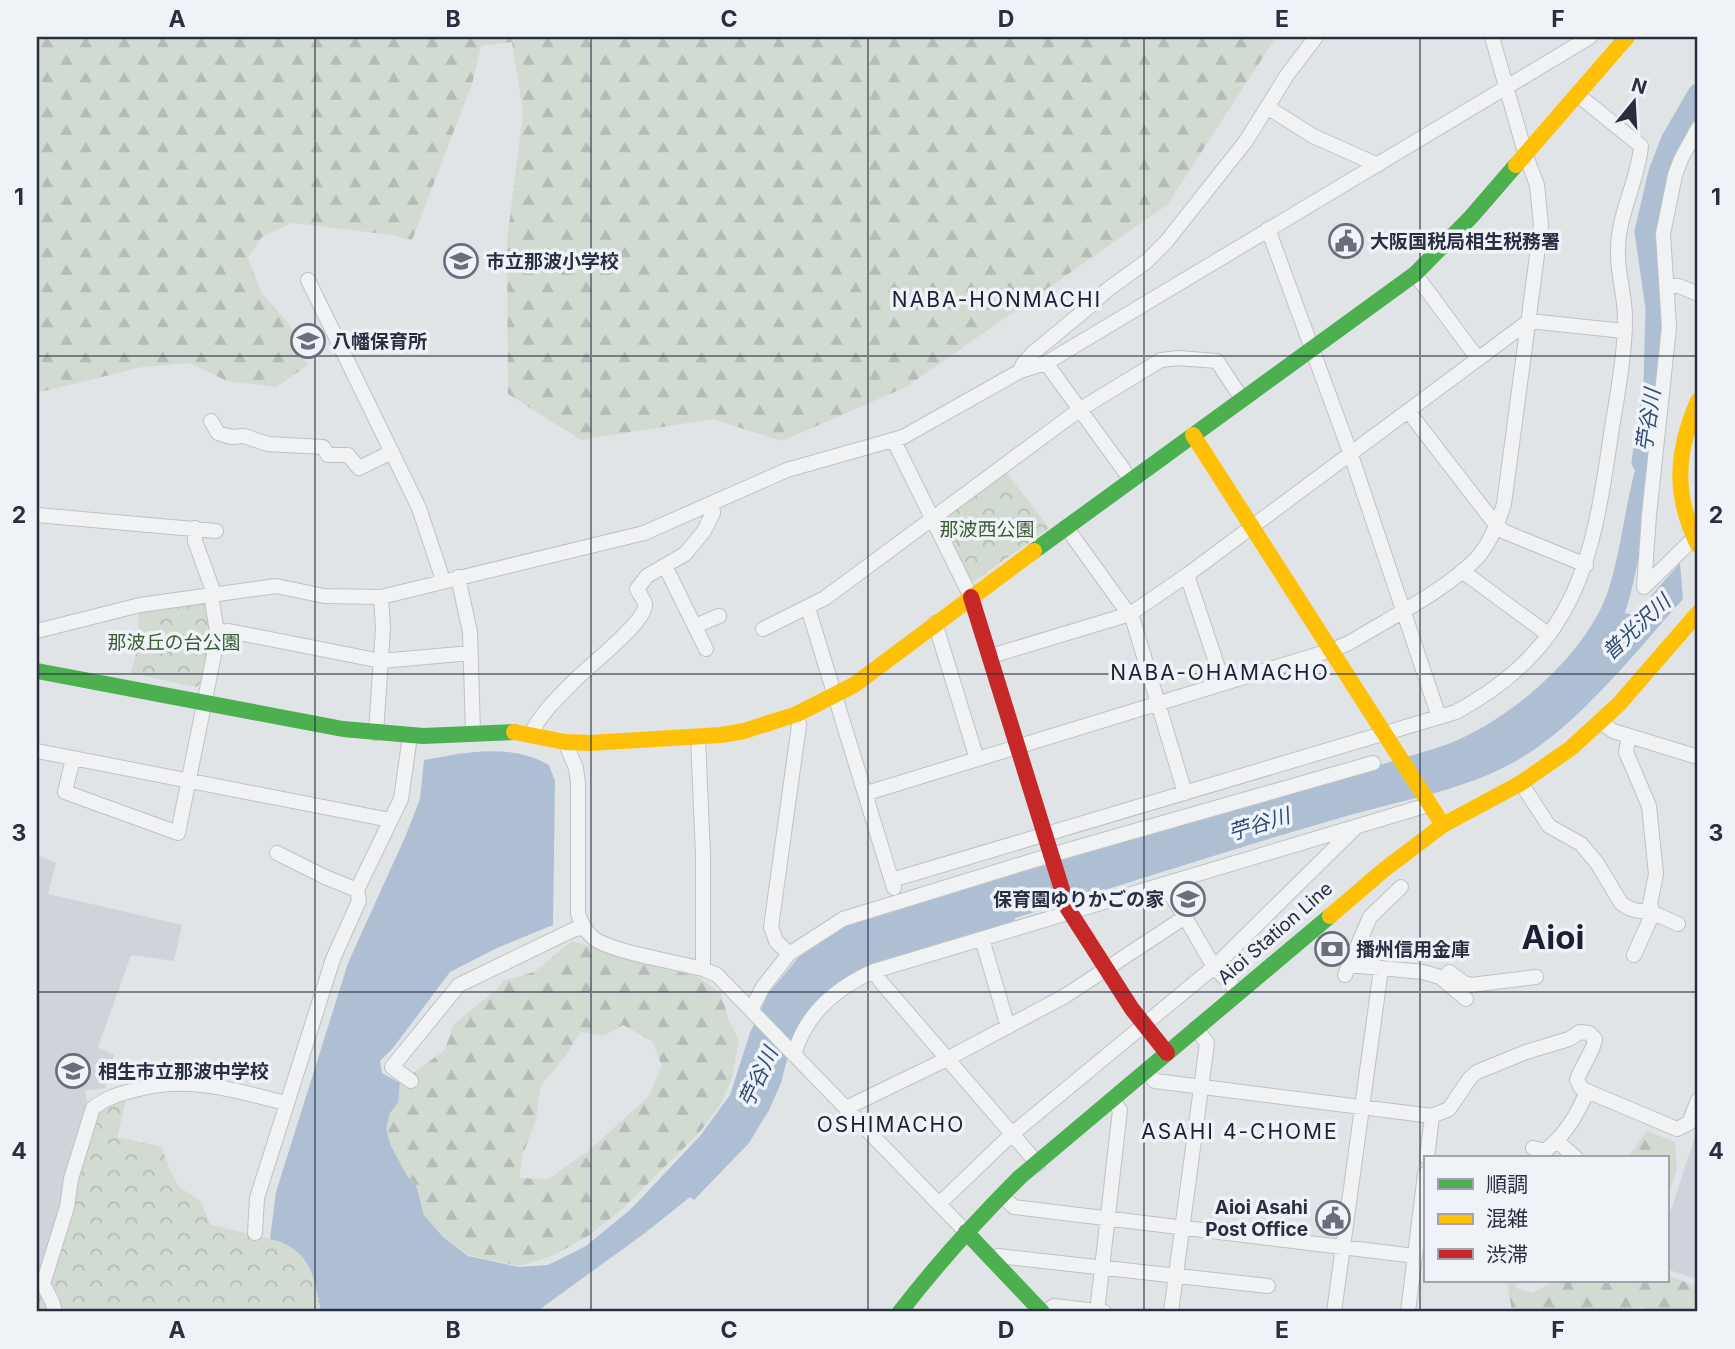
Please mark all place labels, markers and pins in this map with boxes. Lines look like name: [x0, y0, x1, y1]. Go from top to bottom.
public building icon: 大阪国税局相生税務署: [1327, 222, 1365, 260]
place label: 大阪国税局相生税務署: [1370, 230, 1560, 253]
school or university icon: 市立那波小学校: [442, 242, 480, 280]
place label: 市立那波小学校: [486, 250, 619, 273]
school or university icon: 八幡保育所: [289, 322, 327, 360]
place label: 八幡保育所: [332, 330, 427, 353]
school or university icon: 保育園ゆりかごの家: [1169, 880, 1207, 918]
place label: 保育園ゆりかごの家: [993, 888, 1164, 911]
bank icon: 播州信用金庫: [1313, 930, 1351, 968]
place label: 播州信用金庫: [1356, 938, 1470, 961]
school or university icon: 相生市立那波中学校: [54, 1052, 92, 1090]
place label: 相生市立那波中学校: [98, 1060, 269, 1083]
place label: Aioi Asahi Post Office: [1205, 1196, 1308, 1241]
public building icon: Aioi Asahi Post Office: [1314, 1199, 1352, 1237]

